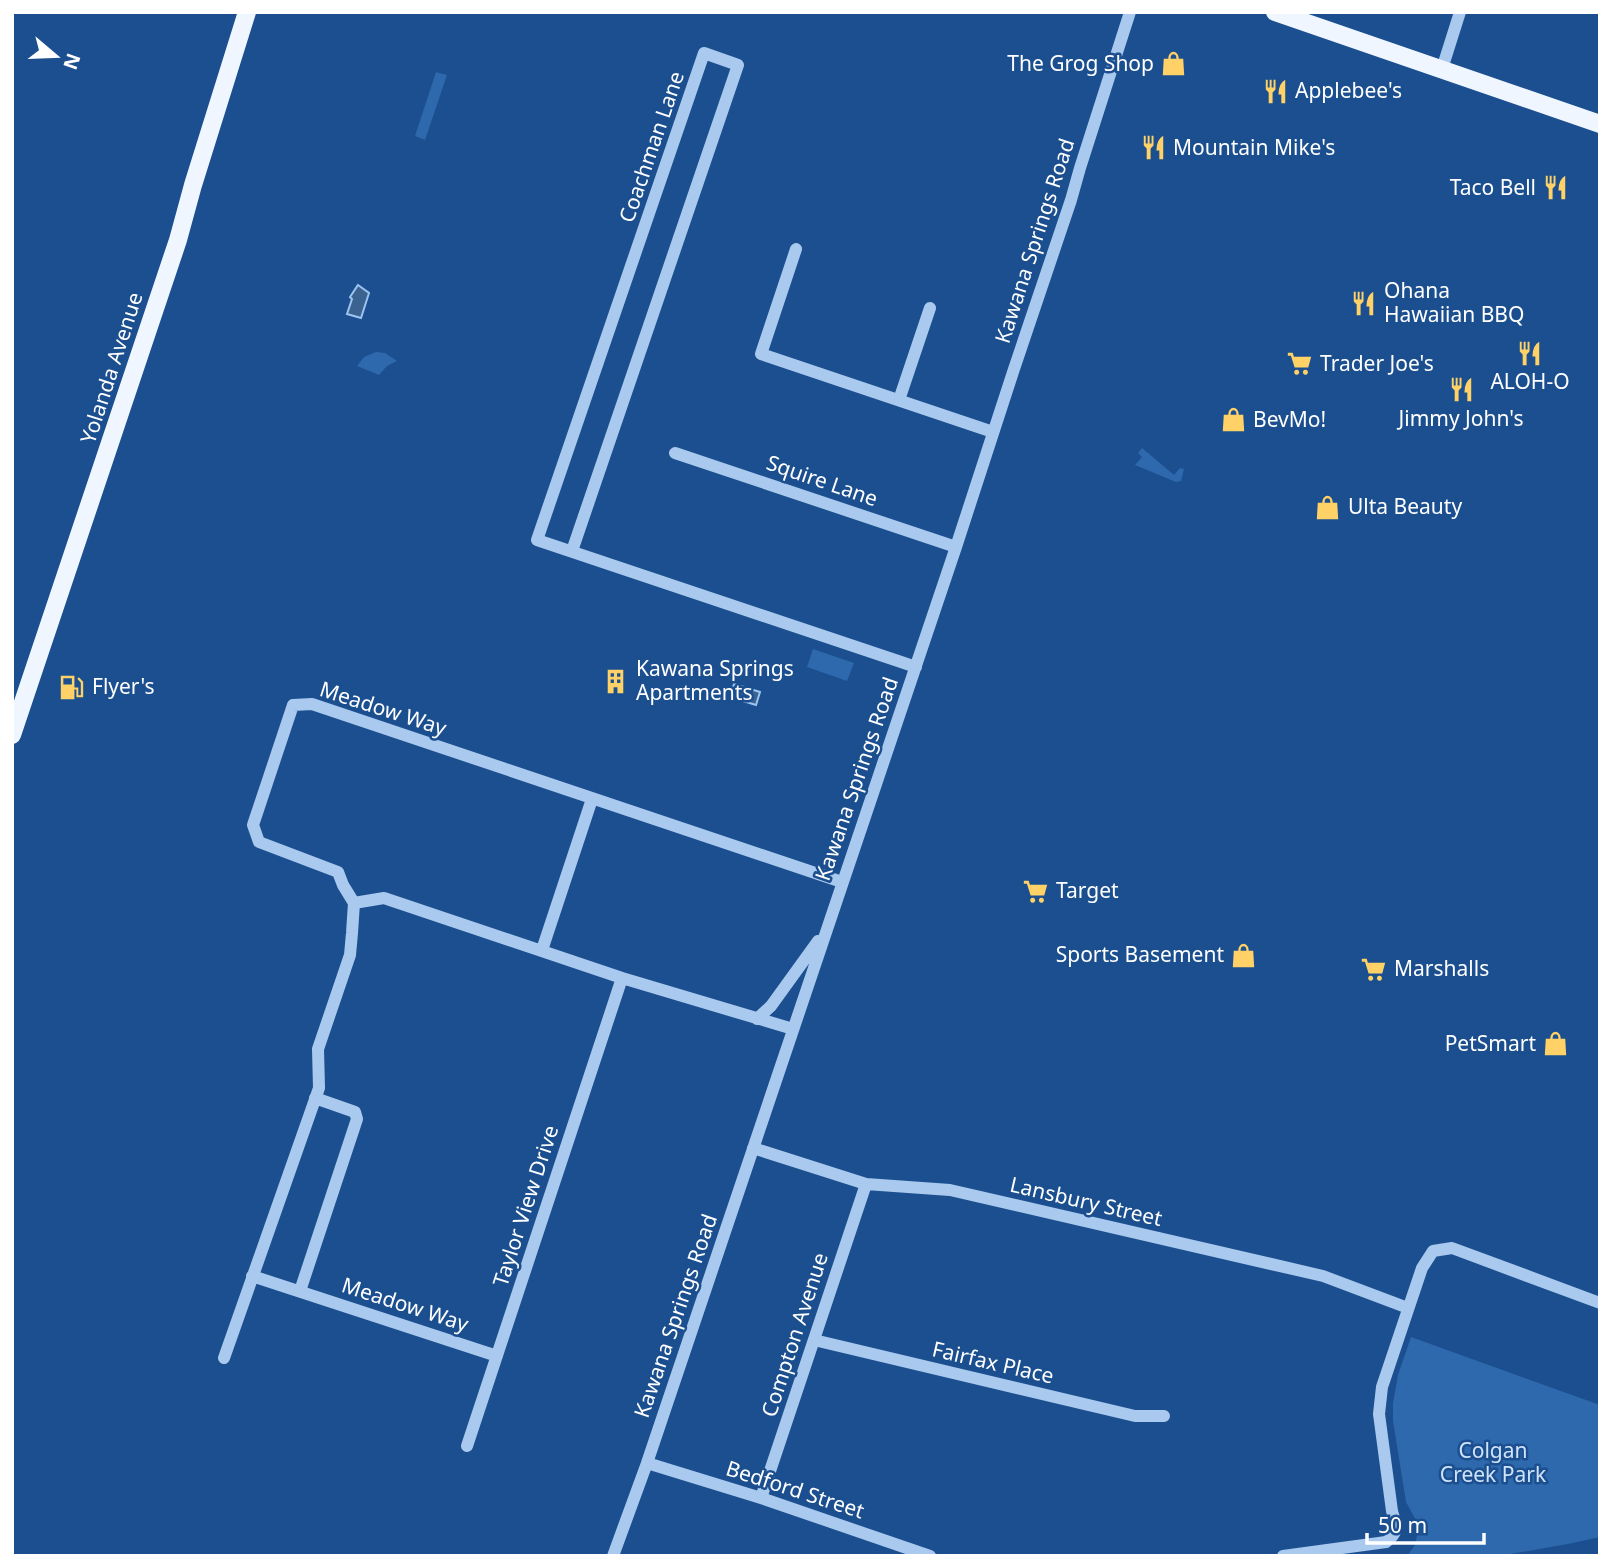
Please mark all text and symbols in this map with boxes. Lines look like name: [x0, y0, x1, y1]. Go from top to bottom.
north arrow: [21, 21, 91, 91]
place label: The Grog Shop: [1007, 49, 1154, 77]
text: N: [57, 50, 87, 73]
shop icon: The Grog Shop: [1160, 50, 1188, 78]
street label: Coachman Lane: [612, 67, 690, 226]
place label: Applebee's: [1295, 76, 1402, 104]
restaurant icon: Applebee's: [1261, 77, 1289, 105]
place label: Mountain Mike's: [1173, 133, 1335, 161]
restaurant icon: Mountain Mike's: [1139, 134, 1167, 162]
street label: Kawana Springs Road: [988, 135, 1080, 347]
place label: Taco Bell: [1450, 173, 1536, 201]
restaurant icon: Taco Bell: [1542, 174, 1570, 202]
place label: Ohana Hawaiian BBQ: [1384, 276, 1524, 328]
street label: Yolanda Avenue: [73, 288, 149, 447]
restaurant icon: Ohana Hawaiian BBQ: [1350, 289, 1378, 317]
restaurant icon: ALOH-O: [1516, 339, 1544, 367]
place label: Trader Joe's: [1320, 349, 1434, 377]
supermarket icon: Trader Joe's: [1286, 350, 1314, 378]
place label: ALOH-O: [1490, 367, 1570, 395]
restaurant icon: Jimmy John's: [1447, 376, 1475, 404]
place label: Jimmy John's: [1397, 404, 1523, 432]
place label: BevMo!: [1253, 405, 1326, 433]
shop icon: BevMo!: [1219, 406, 1247, 434]
street label: Squire Lane: [763, 448, 882, 512]
place label: Ulta Beauty: [1348, 492, 1462, 520]
shop icon: Ulta Beauty: [1314, 493, 1342, 521]
place label: Kawana Springs Apartments: [636, 654, 794, 706]
building icon: Kawana Springs Apartments: [602, 667, 630, 695]
place label: Flyer's: [92, 672, 155, 700]
fuel station icon: Flyer's: [58, 673, 86, 701]
street label: Kawana Springs Road: [808, 673, 904, 884]
street label: Meadow Way: [316, 674, 450, 742]
place label: Target: [1056, 876, 1119, 904]
supermarket icon: Target: [1022, 877, 1050, 905]
place label: Sports Basement: [1056, 940, 1224, 968]
shop icon: Sports Basement: [1230, 941, 1258, 969]
place label: Marshalls: [1394, 954, 1489, 982]
supermarket icon: Marshalls: [1360, 955, 1388, 983]
place label: PetSmart: [1445, 1029, 1536, 1057]
shop icon: PetSmart: [1542, 1030, 1570, 1058]
street label: Taylor View Drive: [486, 1121, 564, 1290]
street label: Lansbury Street: [1007, 1170, 1165, 1232]
street label: Kawana Springs Road: [627, 1210, 723, 1421]
street label: Compton Avenue: [754, 1249, 834, 1420]
street label: Meadow Way: [338, 1270, 472, 1338]
street label: Fairfax Place: [930, 1334, 1057, 1390]
park label: Colgan Creek Park: [1440, 1436, 1547, 1488]
street label: Bedford Street: [723, 1454, 868, 1525]
scale bar: [1367, 1502, 1484, 1546]
text: 50 m: [1378, 1511, 1427, 1539]

